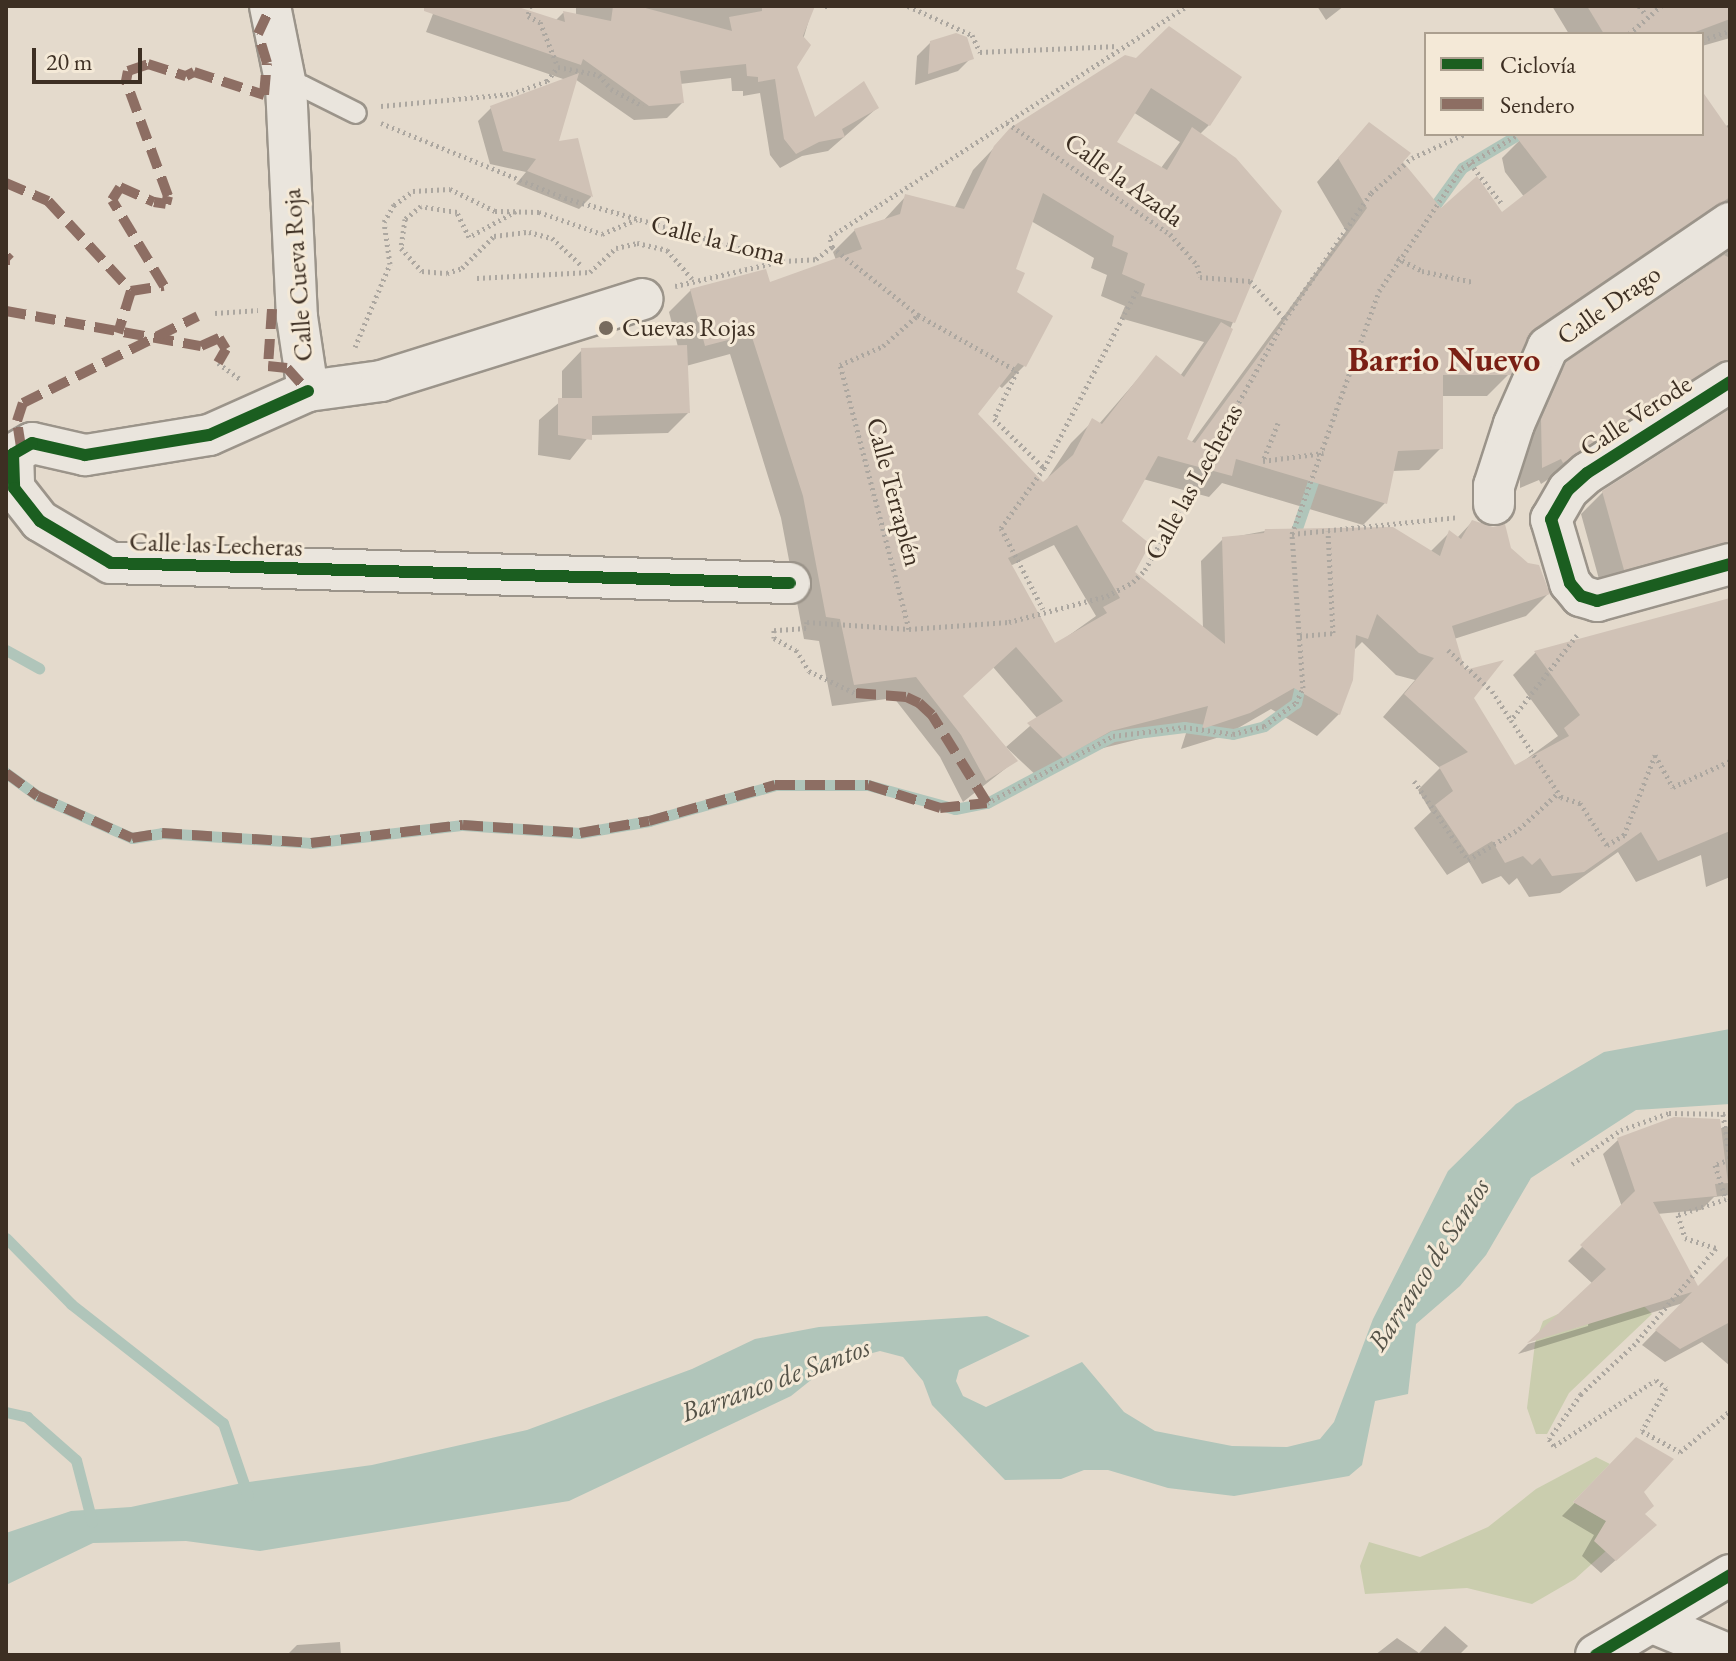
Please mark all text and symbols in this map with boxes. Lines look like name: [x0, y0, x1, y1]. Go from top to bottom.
scale bar: [36, 32, 146, 82]
legend: [1424, 32, 1704, 136]
text: 20 m: [46, 46, 93, 77]
text: Ciclovía: [1500, 49, 1576, 80]
text: Sendero: [1500, 89, 1575, 120]
street label: Calle la Azada: [1058, 126, 1190, 234]
street label: Calle Cueva Roja: [276, 188, 320, 362]
street label: Calle la Loma: [648, 208, 788, 272]
street label: Calle Drago: [1551, 258, 1667, 352]
place label: Cuevas Rojas: [622, 312, 755, 344]
marker: Cuevas Rojas: [597, 319, 615, 337]
district label: Barrio Nuevo: [1348, 340, 1540, 380]
street label: Calle Verode: [1574, 368, 1698, 464]
street label: Calle las Lecheras: [1138, 399, 1250, 565]
street label: Calle Terraplén: [859, 414, 929, 570]
street label: Calle las Lecheras: [129, 526, 303, 564]
water label: Barranco de Santos: [1360, 1171, 1496, 1357]
water label: Barranco de Santos: [676, 1329, 874, 1429]

